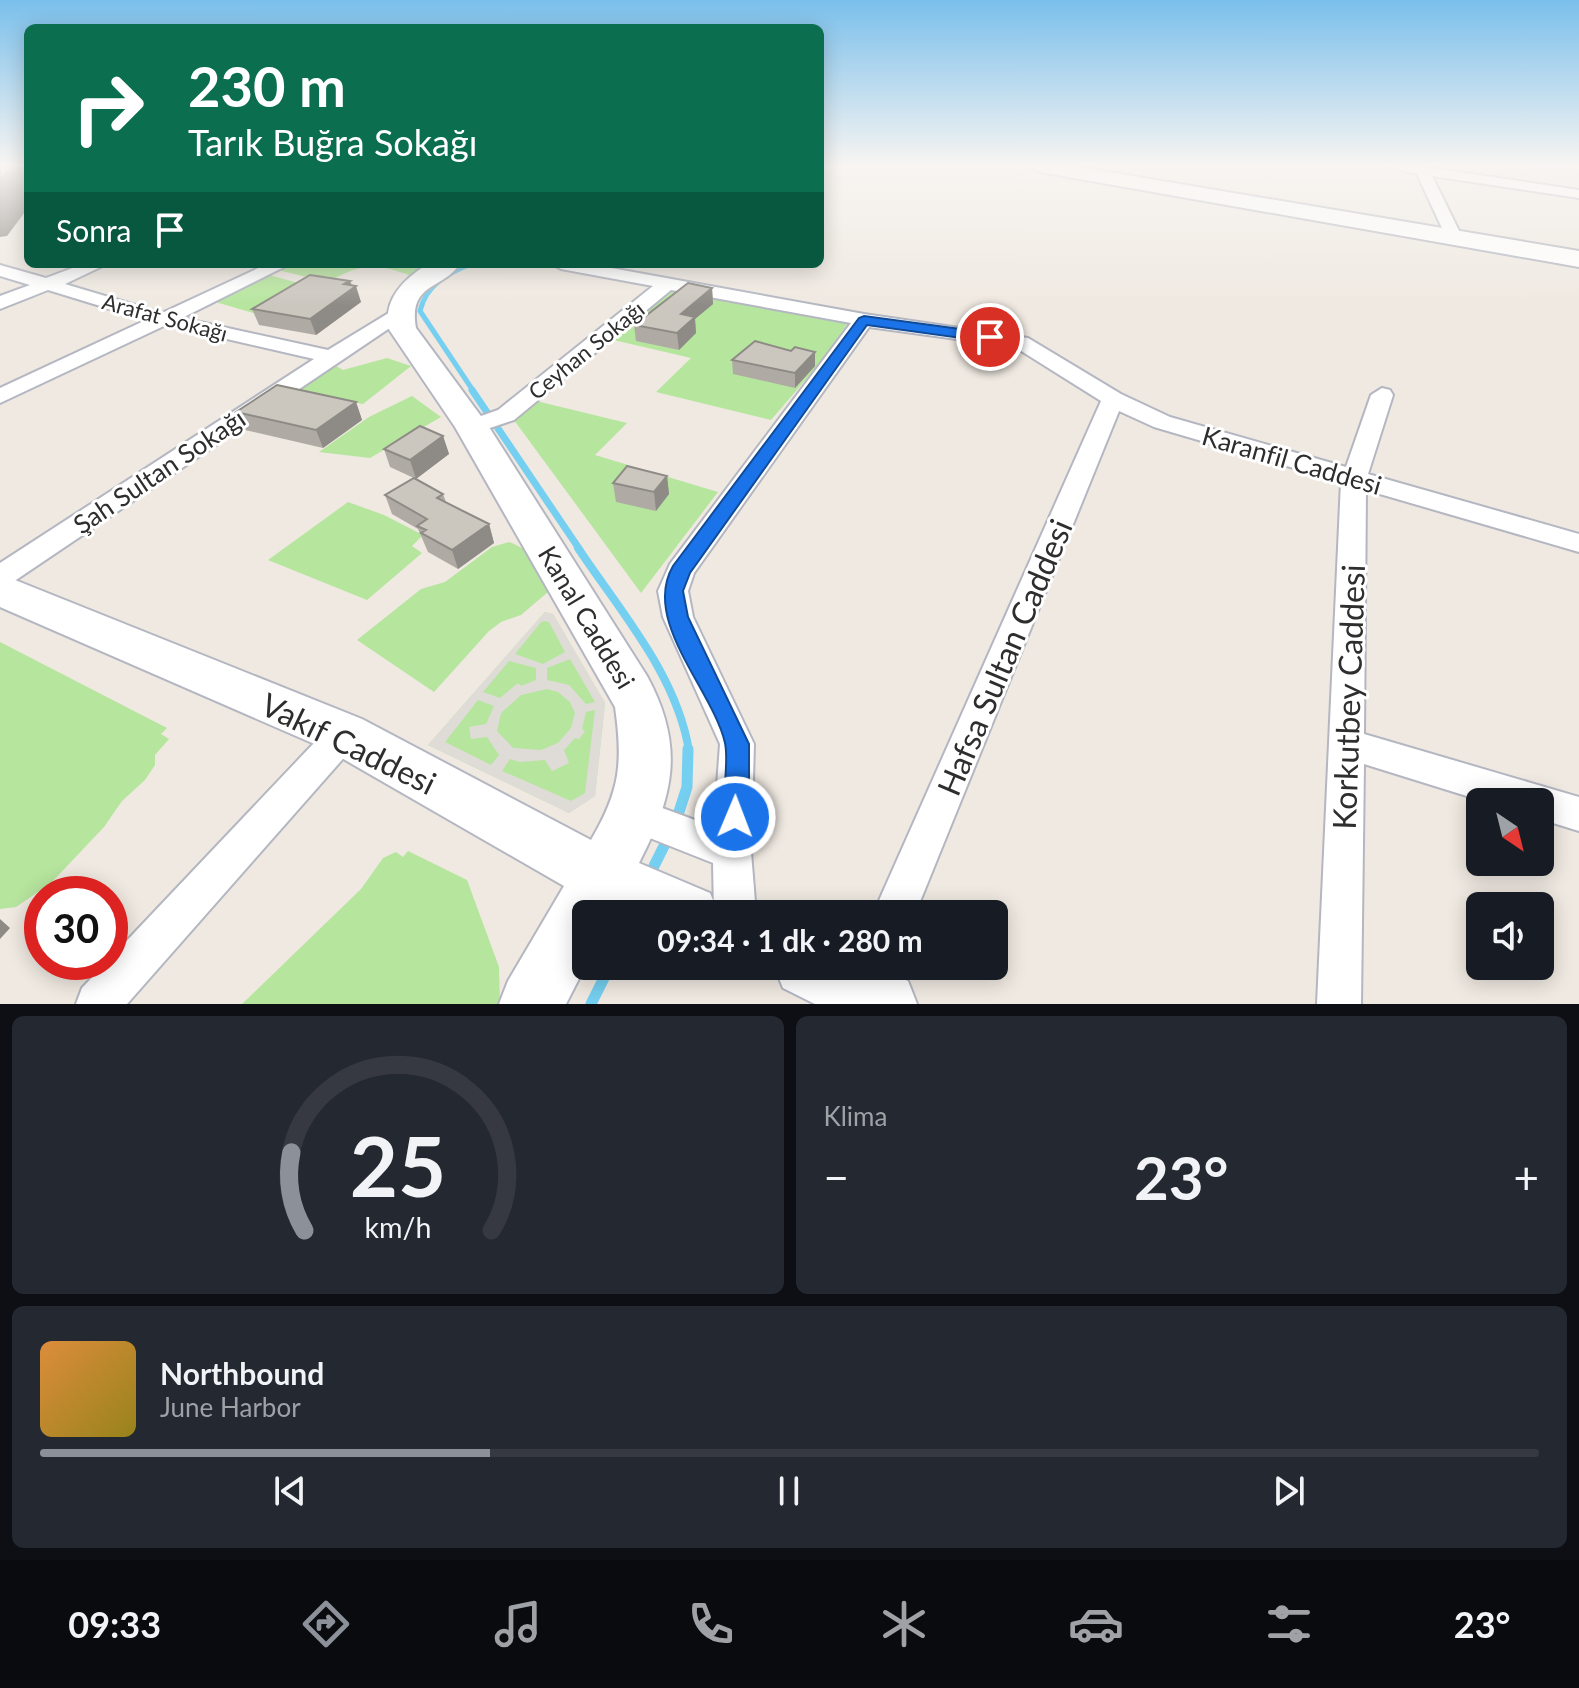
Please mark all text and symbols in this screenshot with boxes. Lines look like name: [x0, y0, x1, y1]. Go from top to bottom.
text: 230 m: [188, 52, 346, 119]
icon: right: [56, 56, 160, 160]
text: Tarık Buğra Sokağı: [188, 120, 477, 164]
icon: arrive: [148, 208, 192, 252]
text: Sonra: [56, 212, 132, 248]
street label: Arafat Sokağı: [99, 287, 231, 347]
street label: Ceyhan Sokağı: [523, 295, 649, 405]
pin: [956, 303, 1024, 371]
icon: arrive: [968, 315, 1012, 359]
street label: Şah Sultan Sokağı: [67, 402, 251, 540]
street label: Karanfil Caddesi: [1199, 419, 1385, 501]
street label: Hafsa Sultan Caddesi: [928, 513, 1080, 801]
street label: Kanal Caddesi: [532, 540, 642, 694]
street label: Korkutbey Caddesi: [1324, 564, 1372, 830]
street label: Vakıf Caddesi: [255, 684, 443, 802]
position arrow: [693, 775, 777, 859]
north arrow: [1466, 788, 1554, 876]
map controls: [1466, 788, 1554, 980]
speed limit sign: 30: [24, 876, 128, 980]
button: sound: [1466, 892, 1554, 980]
text: 09:34 · 1 dk · 280 m: [657, 922, 923, 958]
text: Klima: [824, 1100, 887, 1132]
text: 25: [350, 1115, 446, 1215]
text: 23°: [1134, 1141, 1229, 1213]
text: −: [824, 1151, 849, 1203]
text: +: [1513, 1151, 1539, 1203]
text: km/h: [364, 1210, 431, 1244]
text: Northbound: [160, 1355, 324, 1391]
text: June Harbor: [160, 1391, 301, 1423]
icon: previous: [268, 1469, 312, 1513]
icon: pause: [767, 1469, 811, 1513]
icon: next: [1267, 1469, 1311, 1513]
icon: directions: [298, 1596, 354, 1652]
icon: music: [490, 1596, 546, 1652]
icon: phone: [683, 1596, 739, 1652]
icon: climate: [876, 1596, 932, 1652]
icon: car: [1068, 1596, 1124, 1652]
icon: filters: [1261, 1596, 1317, 1652]
text: 09:33: [68, 1602, 161, 1646]
text: 23°: [1454, 1602, 1511, 1646]

